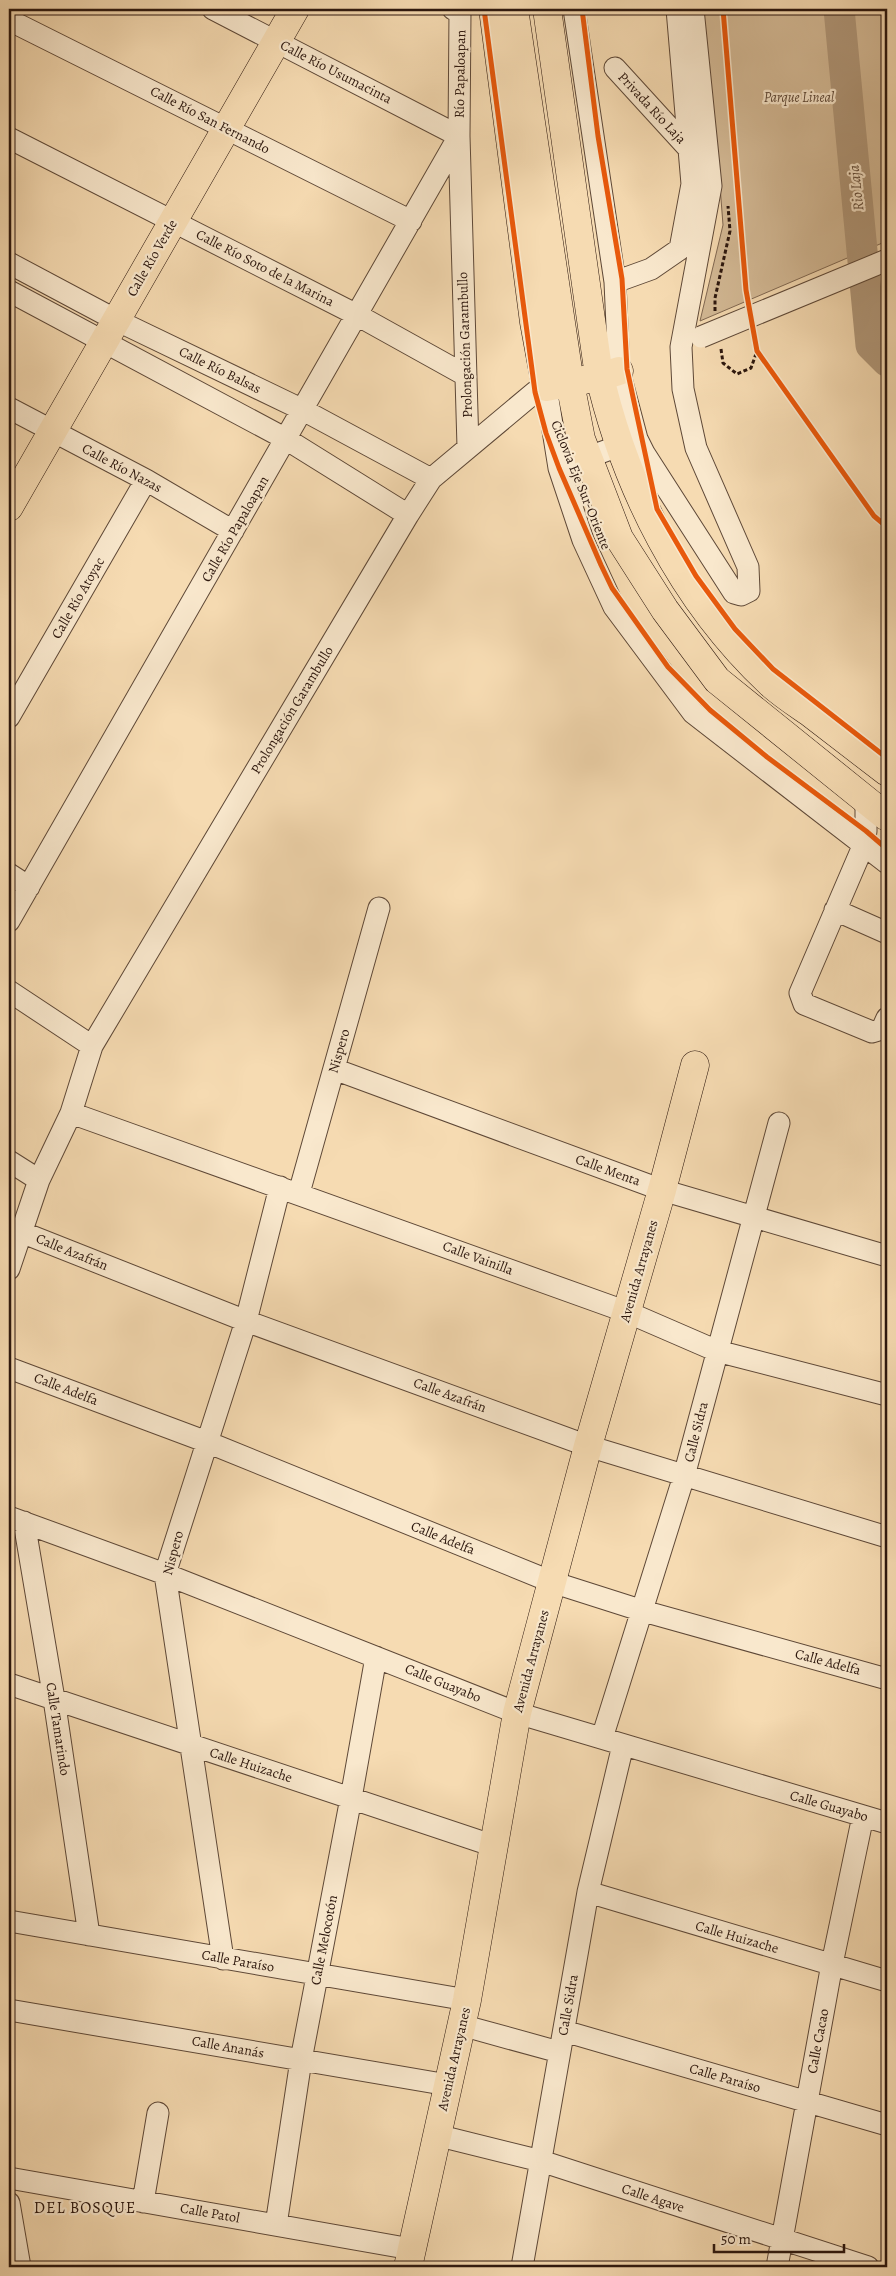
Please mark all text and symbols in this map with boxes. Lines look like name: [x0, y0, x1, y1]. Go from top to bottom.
street label: Río Papaloapan: [450, 29, 470, 118]
street label: Calle Río Usumacinta: [277, 36, 395, 109]
street label: Privada Río Laja: [614, 68, 691, 148]
street label: Calle Río San Fernando: [147, 82, 273, 158]
park label: Parque Lineal: [764, 88, 835, 107]
water label: Rio Laja: [844, 164, 868, 212]
street label: Calle Río Verde: [122, 216, 182, 300]
street label: Calle Río Soto de la Marina: [193, 225, 338, 311]
street label: Prolongación Garambullo: [453, 272, 477, 418]
street label: Calle Río Balsas: [176, 342, 264, 398]
street label: Ciclovia Eje Sur-Oriente: [546, 417, 616, 553]
street label: Calle Río Nazas: [79, 439, 165, 497]
street label: Calle Río Papaloapan: [197, 472, 273, 586]
street label: Calle Río Atoyac: [47, 554, 109, 642]
street label: Prolongación Garambullo: [246, 642, 338, 778]
street label: Nispero: [324, 1027, 354, 1075]
street label: Calle Menta: [573, 1149, 644, 1191]
street label: Avenida Arrayanes: [615, 1218, 663, 1325]
street label: Calle Azafrán: [33, 1229, 111, 1275]
street label: Calle Vainilla: [440, 1236, 516, 1280]
street label: Calle Adelfa: [31, 1368, 101, 1410]
street label: Calle Azafrán: [411, 1373, 489, 1417]
street label: Calle Sidra: [679, 1399, 713, 1464]
street label: Calle Adelfa: [408, 1517, 478, 1560]
street label: Nispero: [158, 1529, 188, 1577]
street label: Avenida Arrayanes: [508, 1608, 554, 1715]
street label: Calle Adelfa: [793, 1644, 863, 1680]
street label: Calle Guayabo: [402, 1659, 484, 1707]
street label: Calle Tamarindo: [41, 1681, 75, 1777]
street label: Calle Huizache: [207, 1743, 295, 1787]
street label: Calle Guayabo: [788, 1786, 870, 1826]
street label: Calle Melocotón: [306, 1893, 342, 1987]
street label: Calle Huizache: [693, 1916, 781, 1958]
street label: Calle Paraíso: [200, 1945, 276, 1977]
street label: Calle Sidra: [553, 1973, 583, 2037]
street label: Avenida Arrayanes: [433, 2005, 475, 2113]
street label: Calle Cacao: [802, 2007, 834, 2075]
street label: Calle Ananás: [190, 2031, 266, 2063]
street label: Calle Paraíso: [687, 2059, 763, 2097]
street label: Calle Agave: [619, 2179, 687, 2217]
district label: DEL BOSQUE: [34, 2197, 136, 2219]
street label: Calle Patol: [179, 2198, 242, 2228]
scale bar: [714, 2221, 844, 2253]
text: 50 m: [721, 2229, 751, 2249]

